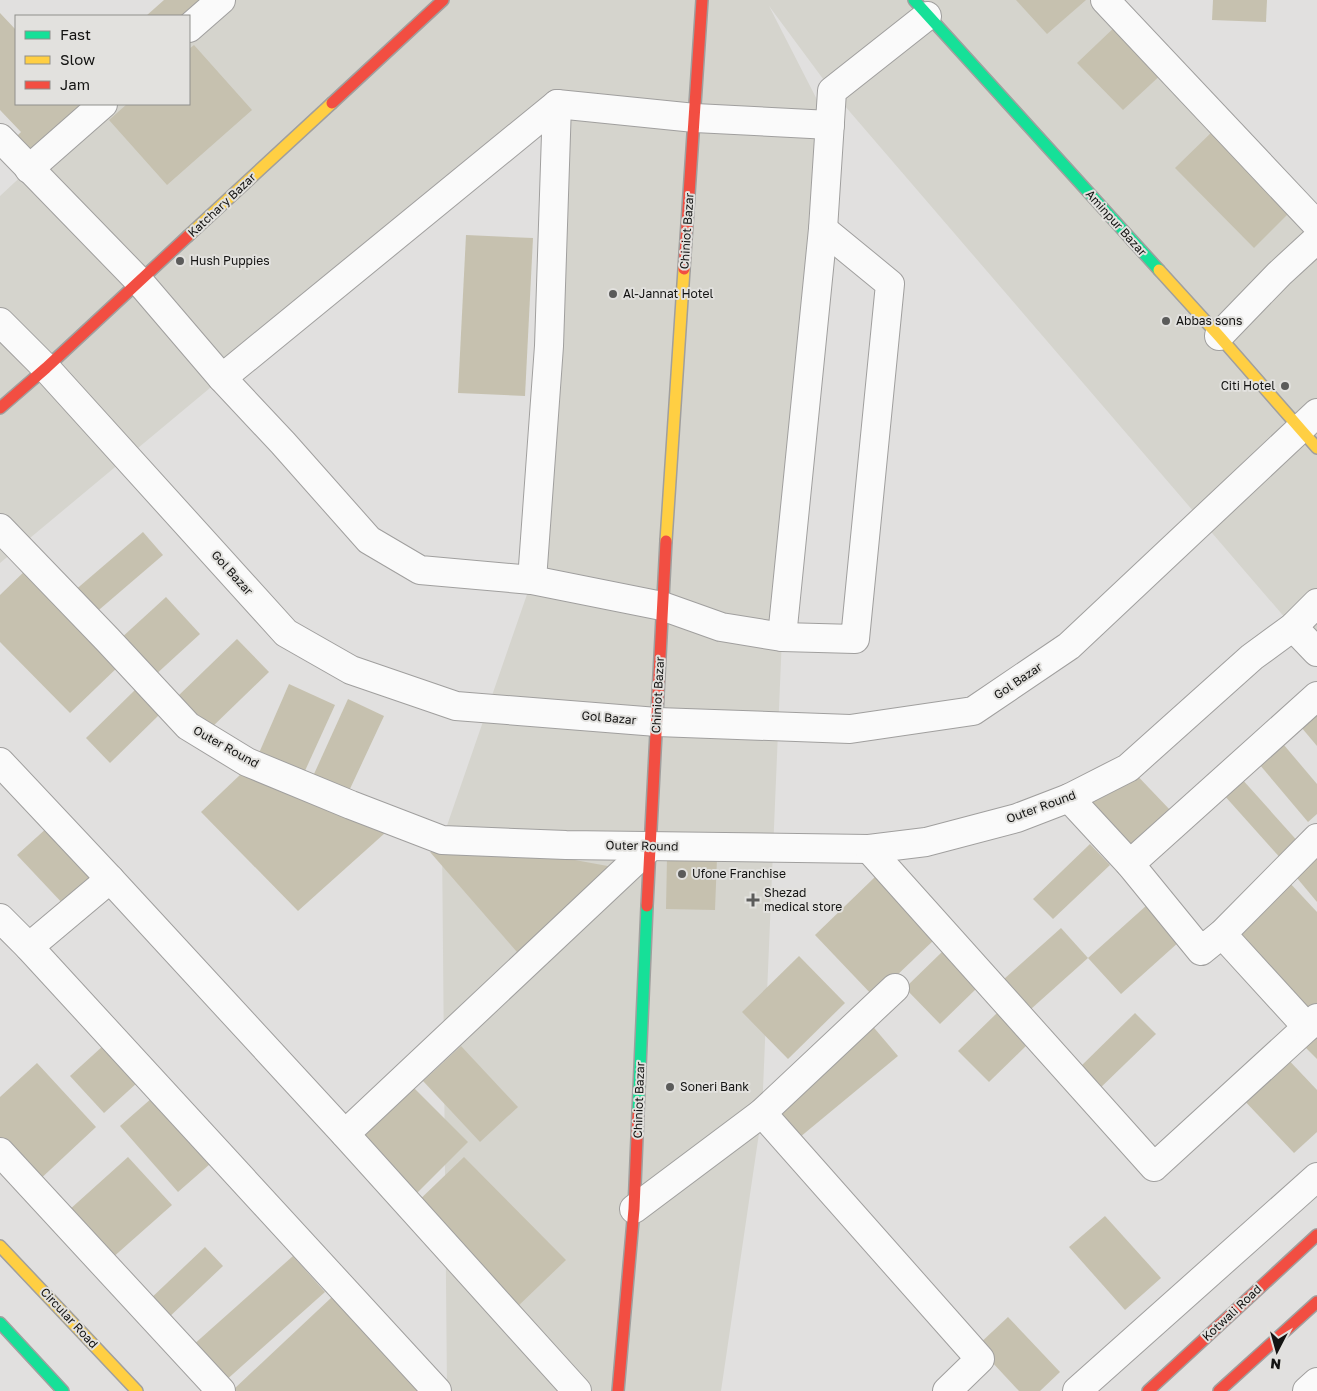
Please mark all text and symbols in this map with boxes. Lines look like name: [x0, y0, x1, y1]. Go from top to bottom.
legend: [15, 15, 190, 105]
text: Fast: [60, 25, 91, 43]
text: Slow: [60, 50, 95, 68]
text: Jam: [60, 75, 90, 93]
street label: Katchary Bazar: [185, 169, 259, 240]
street label: Aminpur Bazar: [1083, 186, 1150, 259]
street label: Chiniot Bazar: [676, 192, 697, 270]
place label: Hush Puppies: [190, 253, 270, 268]
marker: Hush Puppies: [174, 255, 186, 267]
place label: Al-Jannat Hotel: [623, 286, 713, 301]
marker: Al-Jannat Hotel: [607, 288, 619, 300]
place label: Abbas sons: [1176, 313, 1242, 328]
marker: Abbas sons: [1160, 315, 1172, 327]
place label: Citi Hotel: [1221, 378, 1275, 393]
marker: Citi Hotel: [1279, 380, 1291, 392]
street label: Gol Bazar: [208, 547, 257, 598]
street label: Chiniot Bazar: [648, 656, 667, 734]
street label: Gol Bazar: [991, 659, 1045, 702]
street label: Gol Bazar: [581, 708, 637, 727]
street label: Outer Round: [191, 722, 262, 771]
street label: Outer Round: [1004, 787, 1078, 826]
street label: Outer Round: [605, 837, 679, 854]
place label: Ufone Franchise: [692, 866, 786, 881]
marker: Ufone Franchise: [676, 868, 688, 880]
place label: Shezad medical store: [764, 885, 842, 914]
marker: Shezad medical store: [746, 893, 760, 907]
street label: Chiniot Bazar: [630, 1061, 647, 1139]
place label: Soneri Bank: [680, 1079, 749, 1094]
marker: Soneri Bank: [664, 1081, 676, 1093]
street label: Kotwali Road: [1199, 1281, 1265, 1344]
street label: Circular Road: [37, 1284, 101, 1351]
north arrow: [1252, 1326, 1302, 1376]
text: N: [1269, 1355, 1282, 1373]

